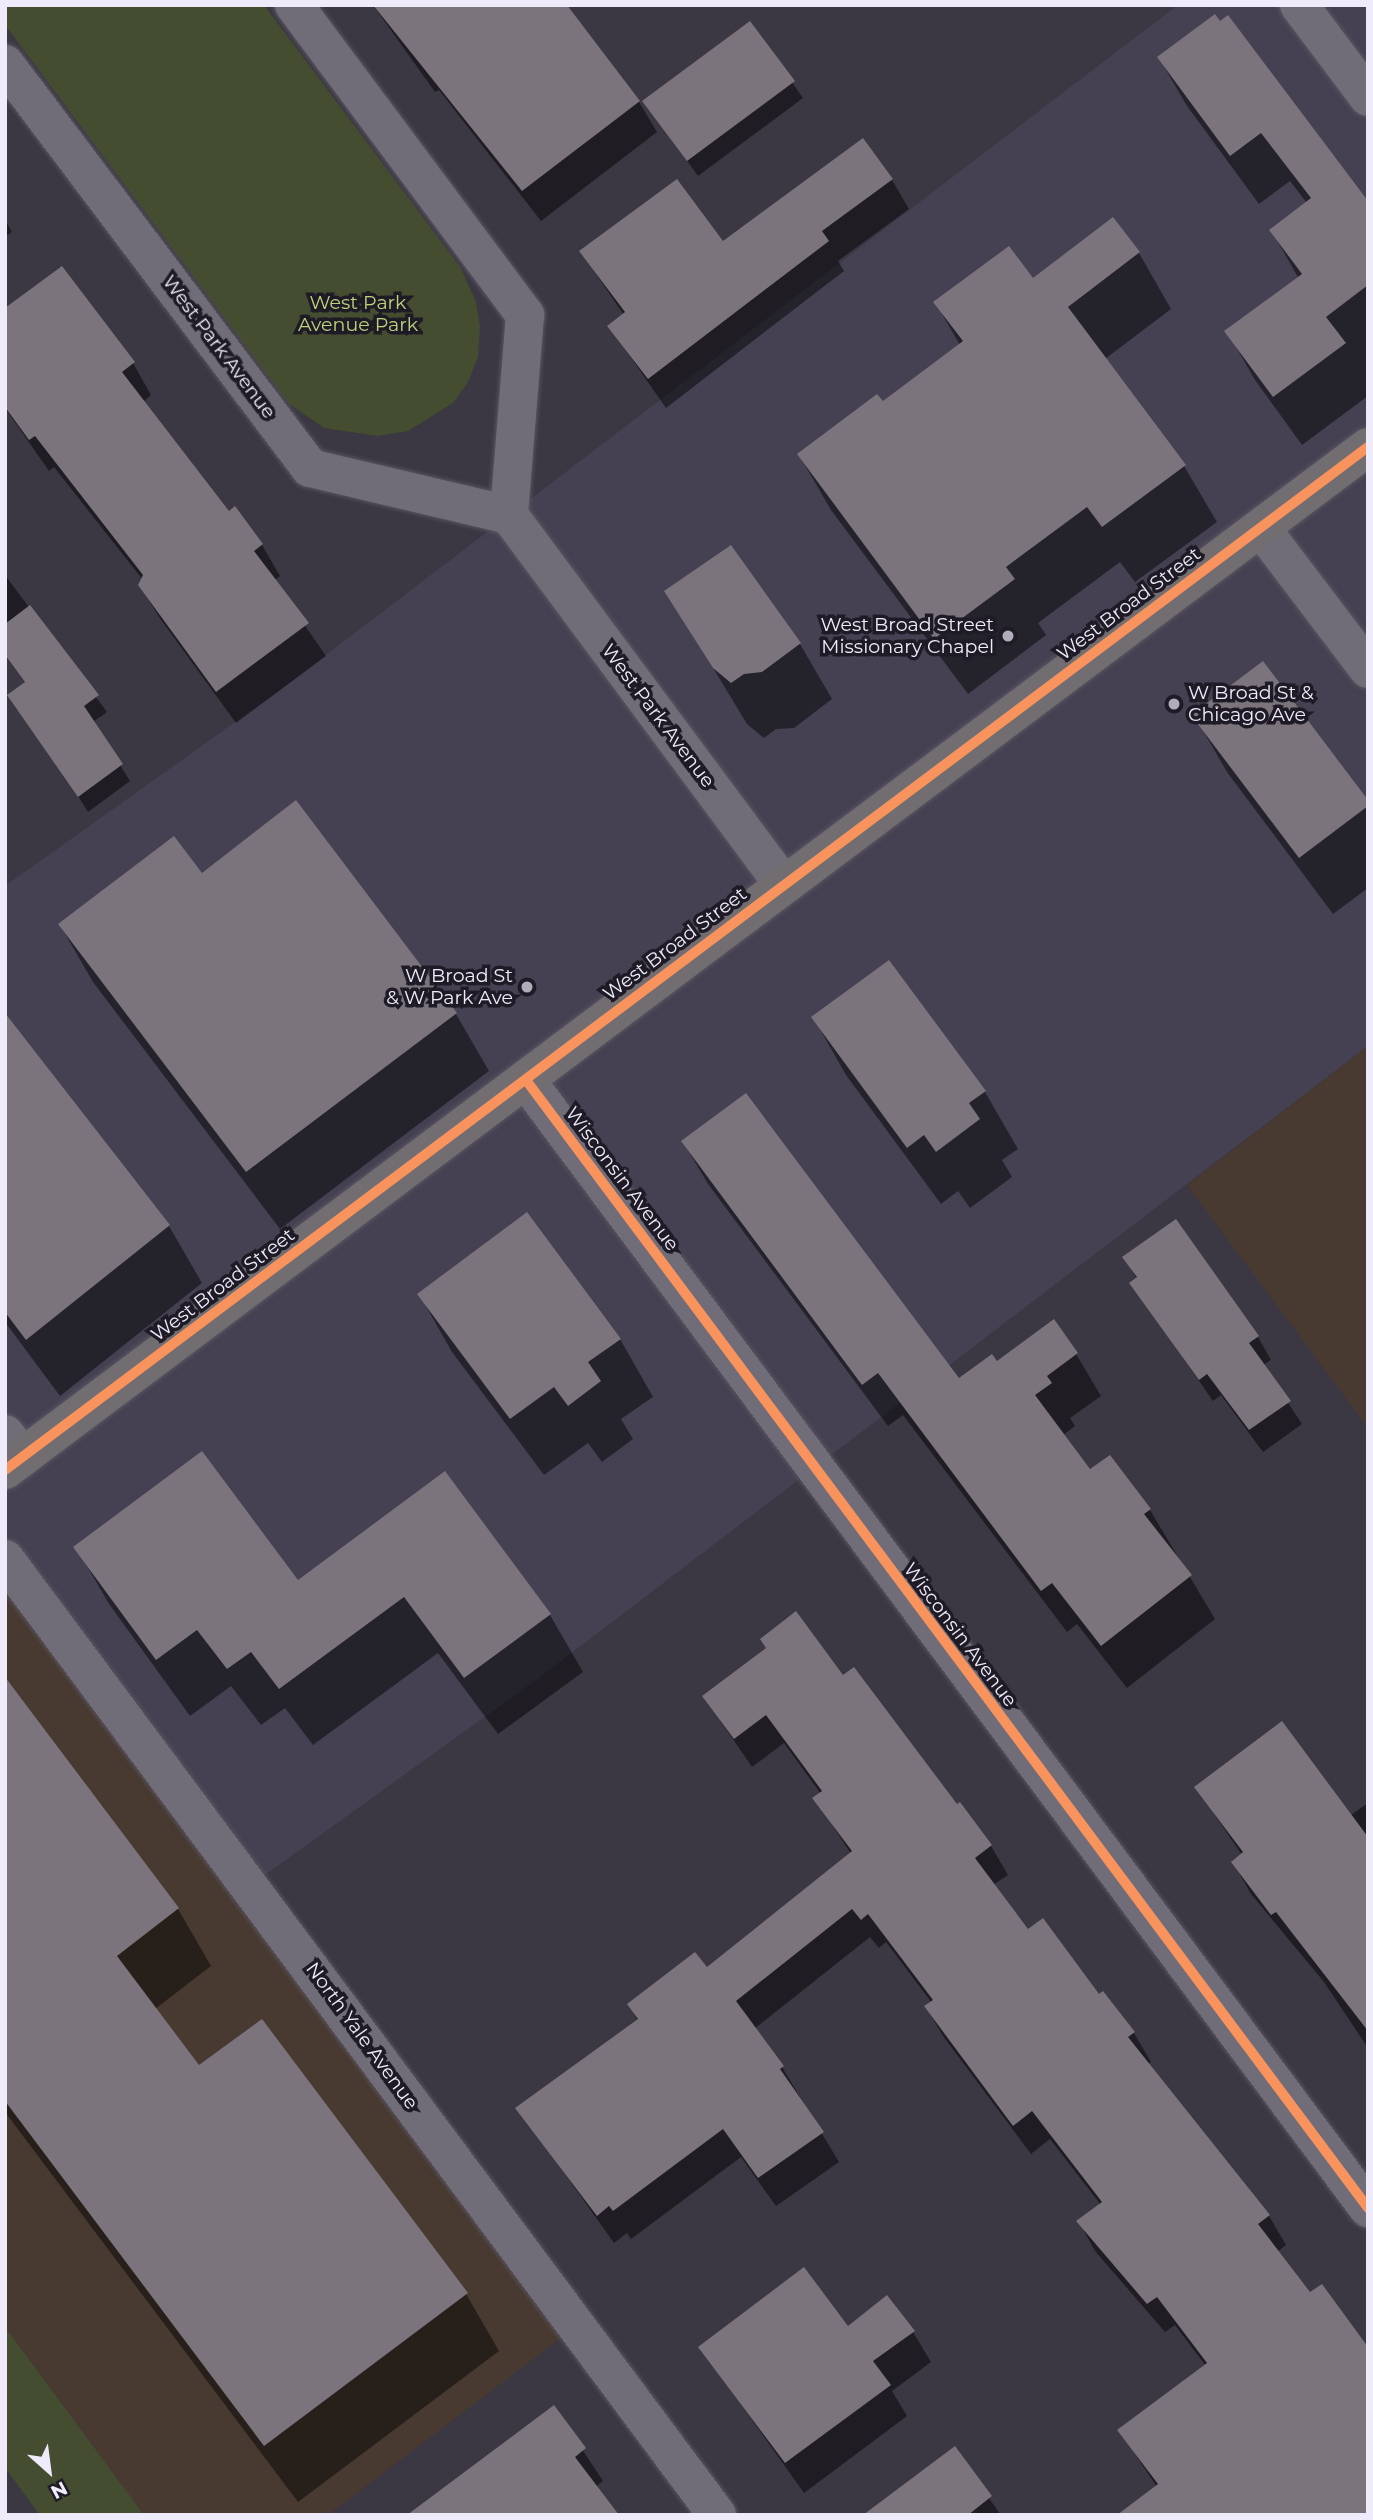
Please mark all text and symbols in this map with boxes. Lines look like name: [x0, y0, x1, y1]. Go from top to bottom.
street label: West Park Avenue: [158, 271, 280, 423]
park label: West Park Avenue Park: [298, 292, 418, 336]
street label: West Broad Street: [1053, 543, 1205, 665]
place label: West Broad Street Missionary Chapel: [820, 614, 994, 658]
marker: West Broad Street Missionary Chapel: [1000, 628, 1016, 644]
street label: West Park Avenue: [597, 640, 719, 792]
place label: W Broad St & Chicago Ave: [1188, 682, 1314, 726]
marker: W Broad St & Chicago Ave: [1166, 696, 1182, 712]
street label: West Broad Street: [599, 883, 751, 1005]
place label: W Broad St & W Park Ave: [386, 965, 513, 1009]
marker: W Broad St & W Park Ave: [519, 979, 535, 995]
street label: Wisconsin Avenue: [560, 1103, 684, 1255]
street label: West Broad Street: [147, 1224, 299, 1346]
street label: Wisconsin Avenue: [898, 1559, 1022, 1711]
street label: North Yale Avenue: [301, 1958, 423, 2114]
north arrow: [14, 2436, 84, 2506]
text: N: [47, 2476, 71, 2504]

